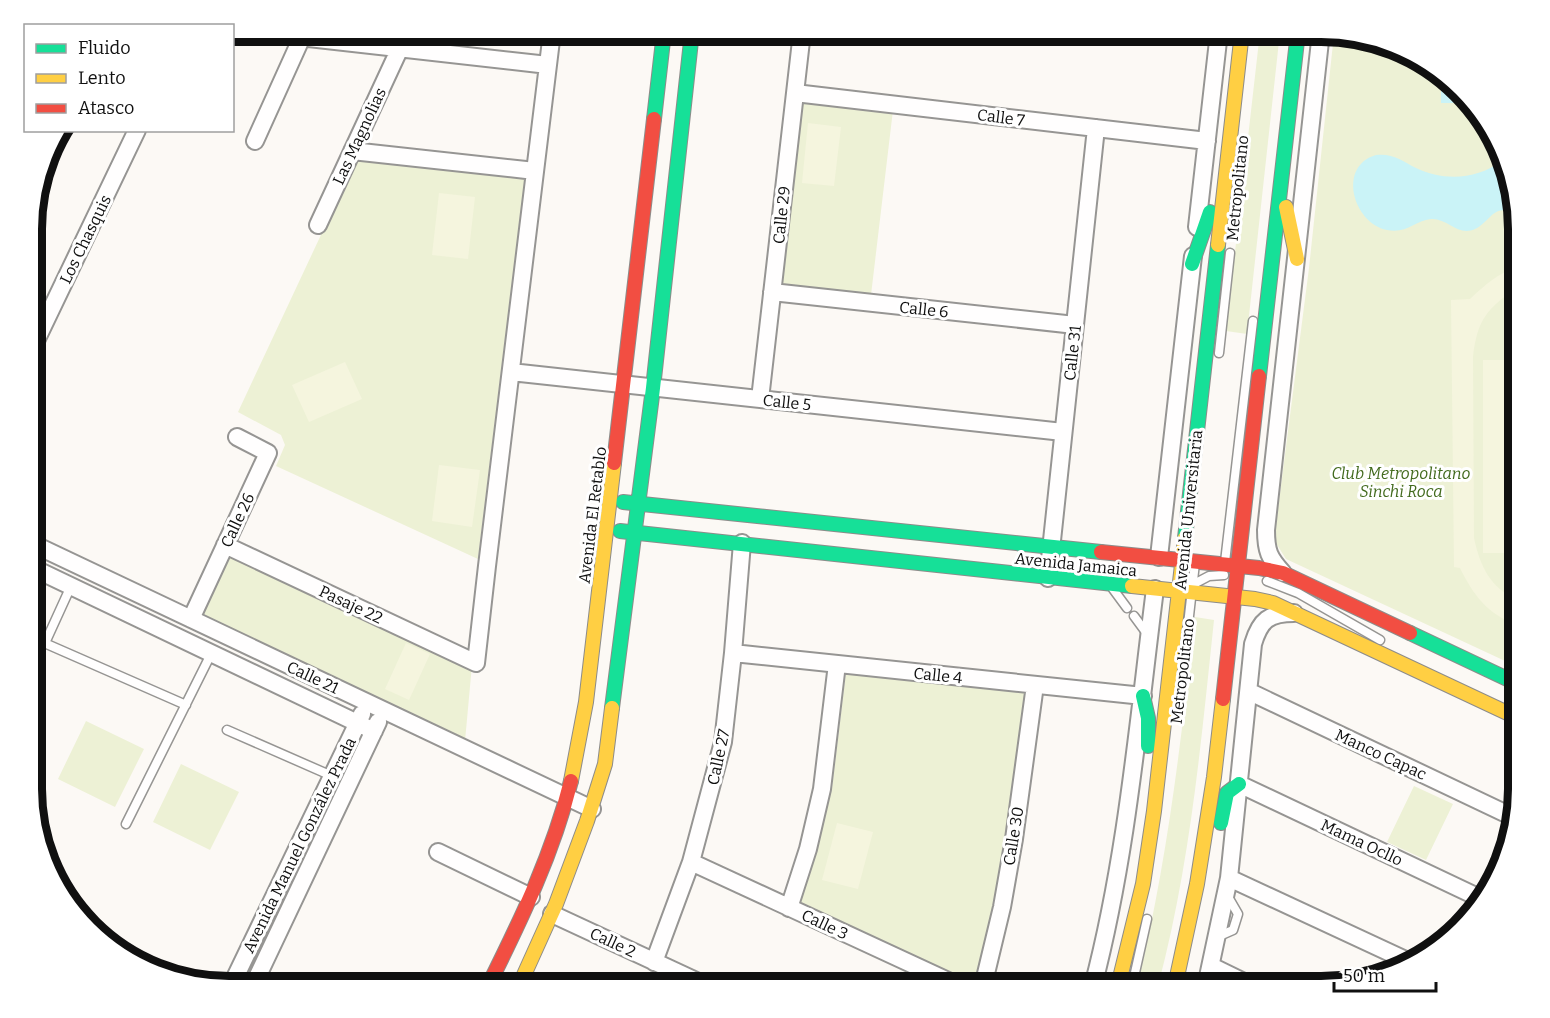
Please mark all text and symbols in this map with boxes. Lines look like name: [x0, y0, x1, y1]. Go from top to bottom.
legend: [24, 24, 234, 132]
text: Fluido: [78, 37, 131, 59]
text: Lento: [78, 67, 126, 89]
street label: Las Magnolias: [329, 85, 390, 188]
text: Atasco: [78, 97, 134, 119]
street label: Calle 7: [976, 105, 1026, 130]
street label: Metropolitano: [1222, 134, 1252, 242]
street label: Calle 29: [769, 185, 794, 245]
street label: Los Chasquis: [56, 192, 115, 287]
street label: Calle 6: [898, 297, 949, 322]
street label: Calle 31: [1060, 324, 1085, 382]
street label: Calle 5: [762, 391, 812, 414]
street label: Avenida Universitaria: [1171, 429, 1206, 591]
street label: Avenida El Retablo: [575, 446, 610, 585]
park label: Club Metropolitano Sinchi Roca: [1332, 464, 1471, 501]
street label: Calle 26: [217, 490, 258, 551]
street label: Avenida Jamaica: [1014, 549, 1138, 580]
street label: Pasaje 22: [316, 581, 386, 627]
street label: Metropolitano: [1167, 617, 1198, 725]
street label: Calle 21: [284, 657, 342, 698]
street label: Calle 4: [912, 663, 964, 688]
street label: Manco Capac: [1332, 725, 1429, 784]
street label: Calle 27: [703, 727, 734, 787]
street label: Avenida Manuel González Prada: [239, 734, 360, 956]
street label: Calle 30: [999, 805, 1028, 867]
street label: Mama Ocllo: [1318, 815, 1406, 870]
street label: Calle 3: [799, 905, 851, 943]
street label: Calle 2: [587, 924, 639, 961]
scale bar: [1334, 955, 1436, 993]
text: 50 m: [1343, 965, 1385, 987]

